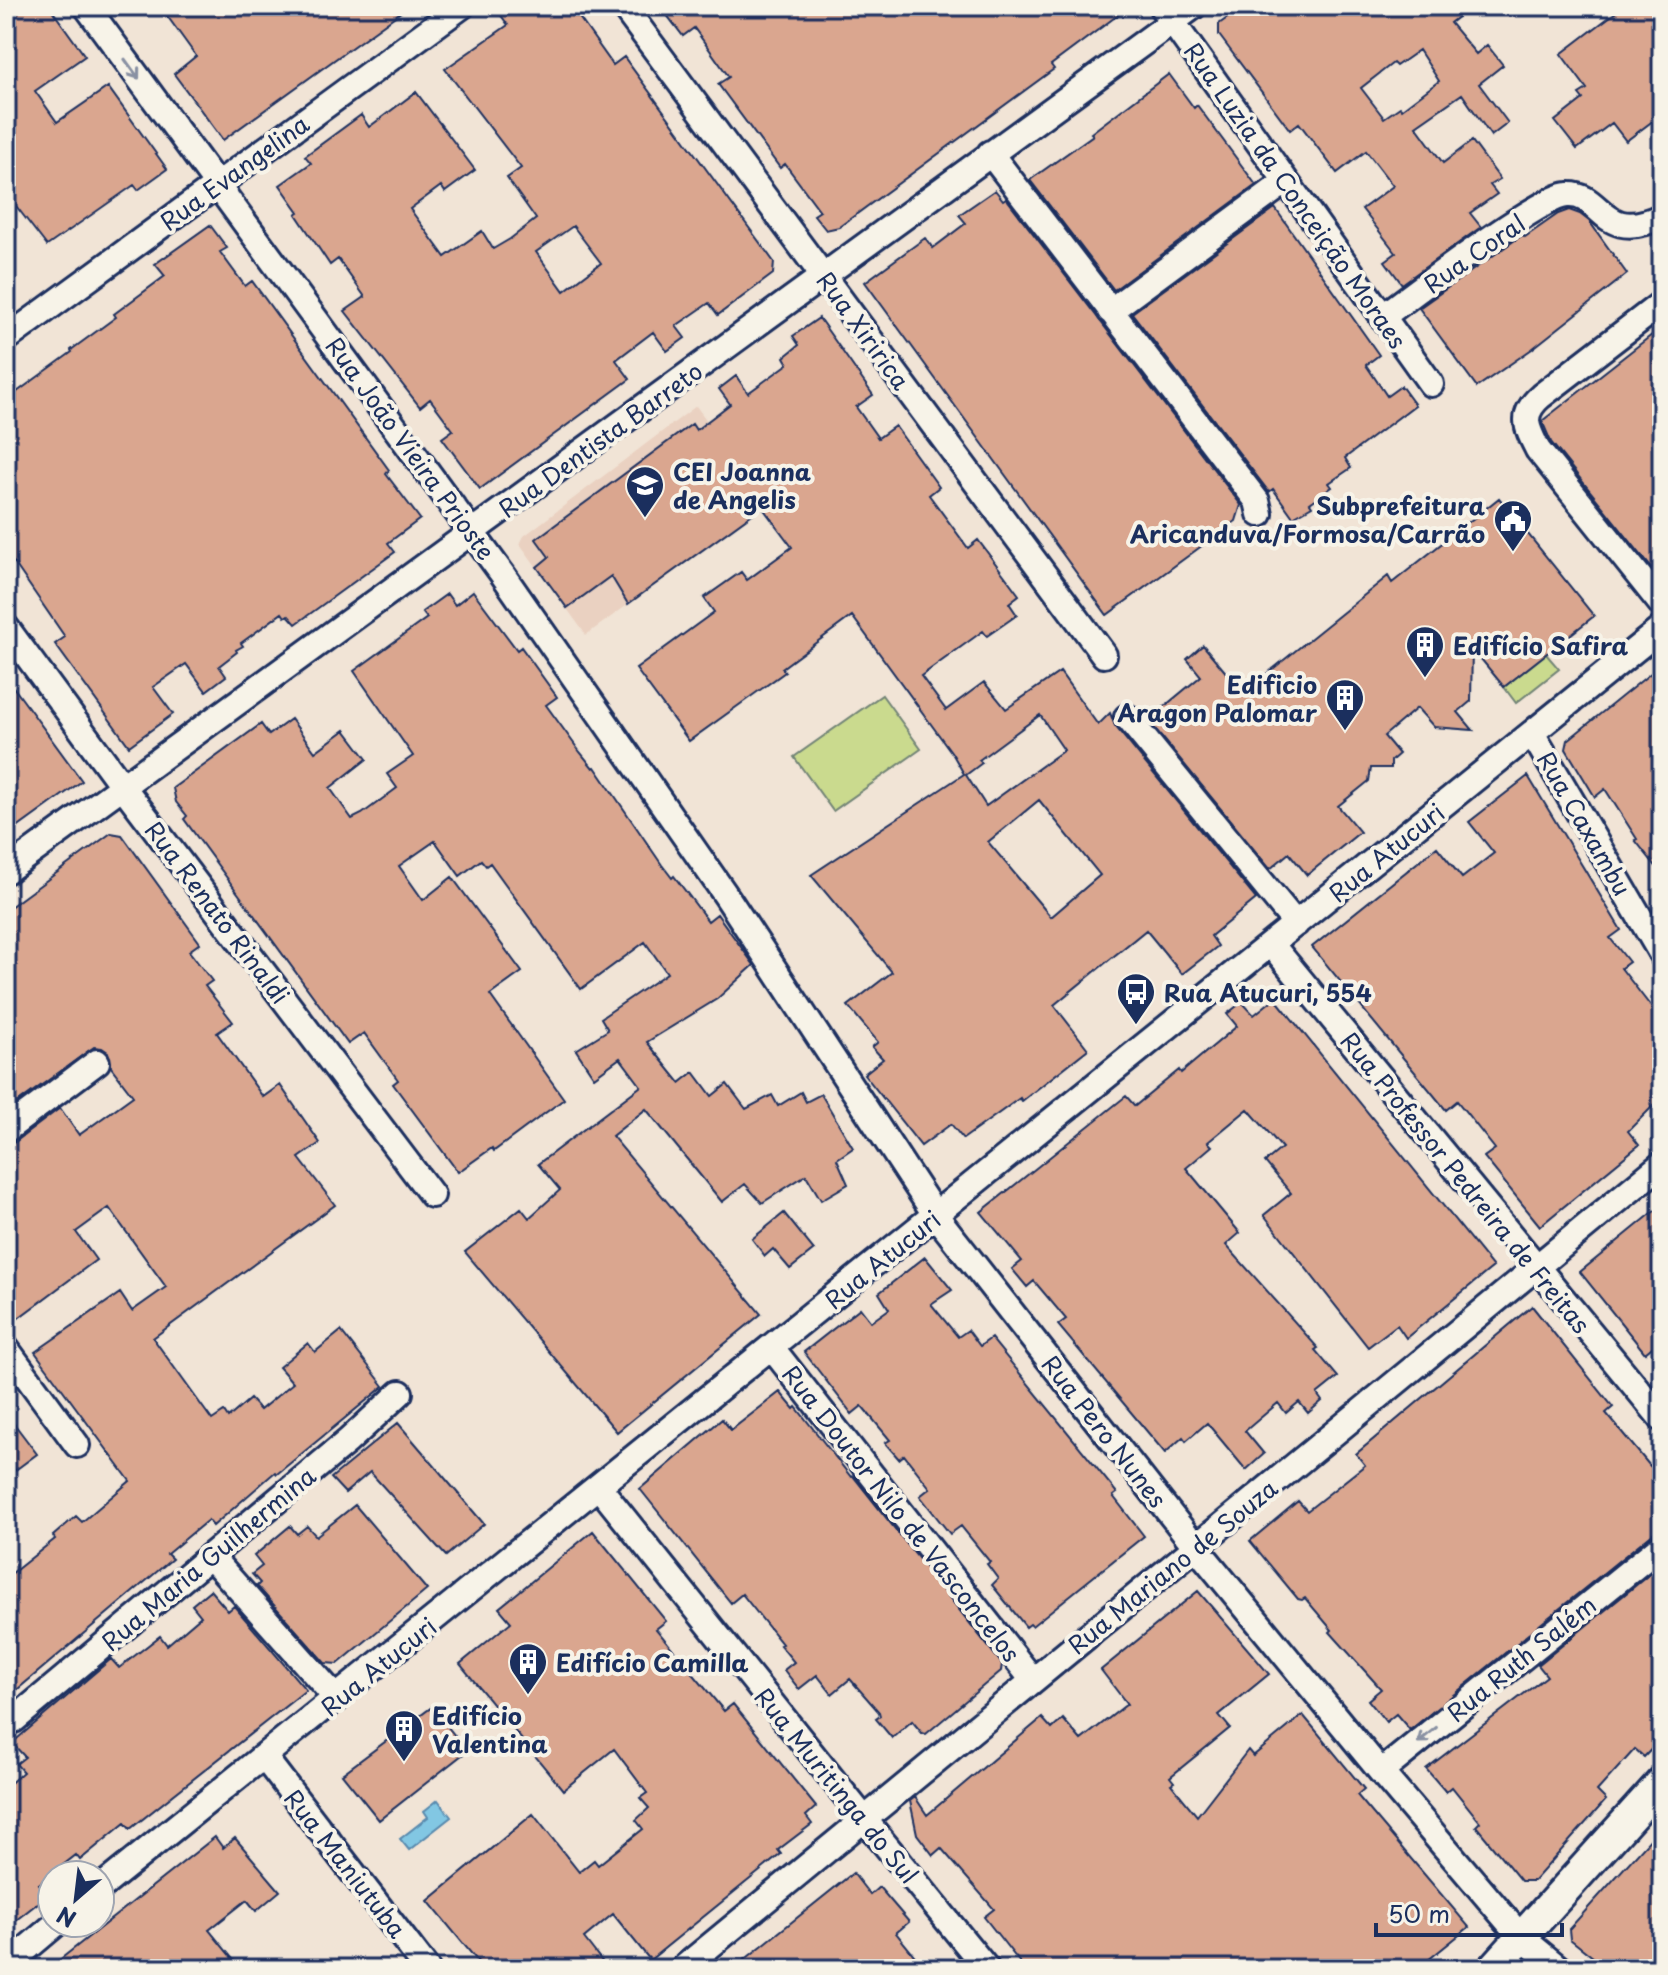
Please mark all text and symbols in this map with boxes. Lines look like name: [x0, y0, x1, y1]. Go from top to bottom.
street label: Rua Luzia da Conceição Moraes: [1176, 34, 1416, 356]
one-way arrow: [123, 58, 140, 79]
street label: Rua Evangelina: [152, 106, 316, 238]
street label: Rua Coral: [1416, 205, 1532, 301]
street label: Rua Xiririca: [809, 263, 919, 397]
street label: Rua João Vieira Prioste: [318, 329, 504, 567]
street label: Rua Dentista Barreto: [490, 353, 710, 525]
place label: CEI Joanna de Angelis: [673, 453, 812, 517]
school or university icon: CEI Joanna de Angelis: [624, 464, 666, 519]
place label: Subprefeitura Aricanduva/Formosa/Carrão: [1130, 487, 1485, 551]
public building icon: Subprefeitura Aricanduva/Formosa/Carrão: [1492, 498, 1534, 553]
building icon: Edifício Safira: [1404, 624, 1446, 679]
place label: Edifício Safira: [1453, 627, 1628, 663]
place label: Edificio Aragon Palomar: [1117, 666, 1318, 730]
building icon: Edificio Aragon Palomar: [1324, 677, 1366, 732]
street label: Rua Caxambu: [1529, 744, 1641, 902]
street label: Rua Atucuri: [1320, 794, 1452, 910]
street label: Rua Renato Rinaldi: [137, 813, 299, 1011]
bus stop icon: Rua Atucuri, 554: [1115, 971, 1157, 1026]
place label: Rua Atucuri, 554: [1164, 974, 1372, 1010]
street label: Rua Professor Pedreira de Freitas: [1333, 1024, 1599, 1340]
street label: Rua Atucuri: [816, 1201, 948, 1317]
street label: Rua Pero Nunes: [1034, 1347, 1176, 1515]
street label: Rua Doutor Nilo de Vasconcelos: [775, 1357, 1029, 1669]
street label: Rua Maria Guilhermina: [93, 1457, 323, 1659]
street label: Rua Mariano de Souza: [1059, 1470, 1285, 1662]
street label: Rua Ruth Salém: [1439, 1586, 1603, 1730]
street label: Rua Atucuri: [312, 1608, 444, 1724]
building icon: Edifício Camilla: [507, 1641, 549, 1696]
place label: Edifício Camilla: [556, 1644, 748, 1680]
street label: Rua Muritinga do Sul: [747, 1679, 927, 1891]
place label: Edifício Valentina: [432, 1697, 548, 1761]
building icon: Edifício Valentina: [383, 1708, 425, 1763]
one-way arrow: [1417, 1726, 1438, 1744]
street label: Rua Maniutuba: [276, 1781, 416, 1945]
north arrow: [36, 1859, 116, 1939]
scale bar: [1376, 1887, 1562, 1937]
text: 50 m: [1388, 1895, 1450, 1931]
text: N: [50, 1899, 81, 1937]

